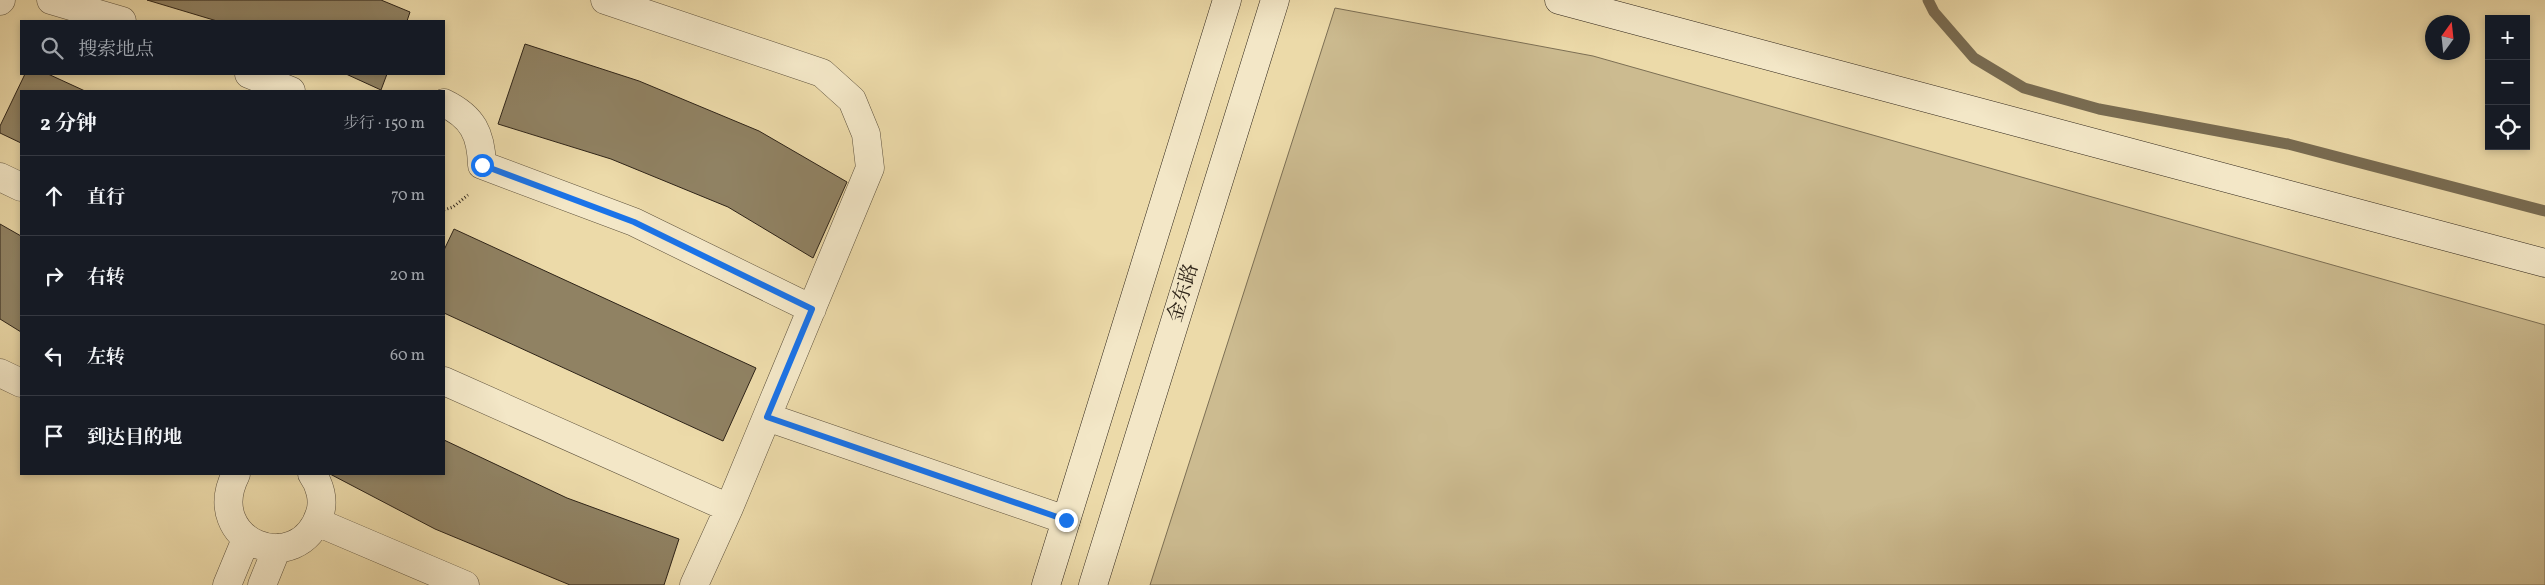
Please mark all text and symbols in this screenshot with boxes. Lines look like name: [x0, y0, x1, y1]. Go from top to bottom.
north arrow: [2425, 15, 2470, 60]
map controls: [2485, 15, 2530, 150]
button: +: [2485, 15, 2530, 60]
search box: [20, 20, 445, 75]
icon: search: [38, 34, 66, 62]
text: 搜索地点: [78, 37, 154, 63]
button: −: [2485, 60, 2530, 105]
button: locate: [2485, 105, 2530, 150]
text: 2 分钟: [40, 110, 97, 139]
text: 步行 · 150 m: [343, 113, 425, 135]
route start: [471, 154, 494, 177]
icon: ahead: [40, 182, 68, 210]
text: 直行: [87, 185, 125, 211]
text: 70 m: [391, 185, 425, 207]
street label: 金东路: [1162, 260, 1206, 326]
icon: right: [40, 262, 68, 290]
text: 右转: [87, 265, 125, 291]
text: 20 m: [390, 265, 425, 287]
icon: left: [40, 342, 68, 370]
text: 左转: [87, 345, 125, 371]
text: 60 m: [390, 345, 425, 367]
icon: arrive: [40, 422, 68, 450]
text: 到达目的地: [87, 425, 182, 451]
route end: [1055, 509, 1078, 532]

